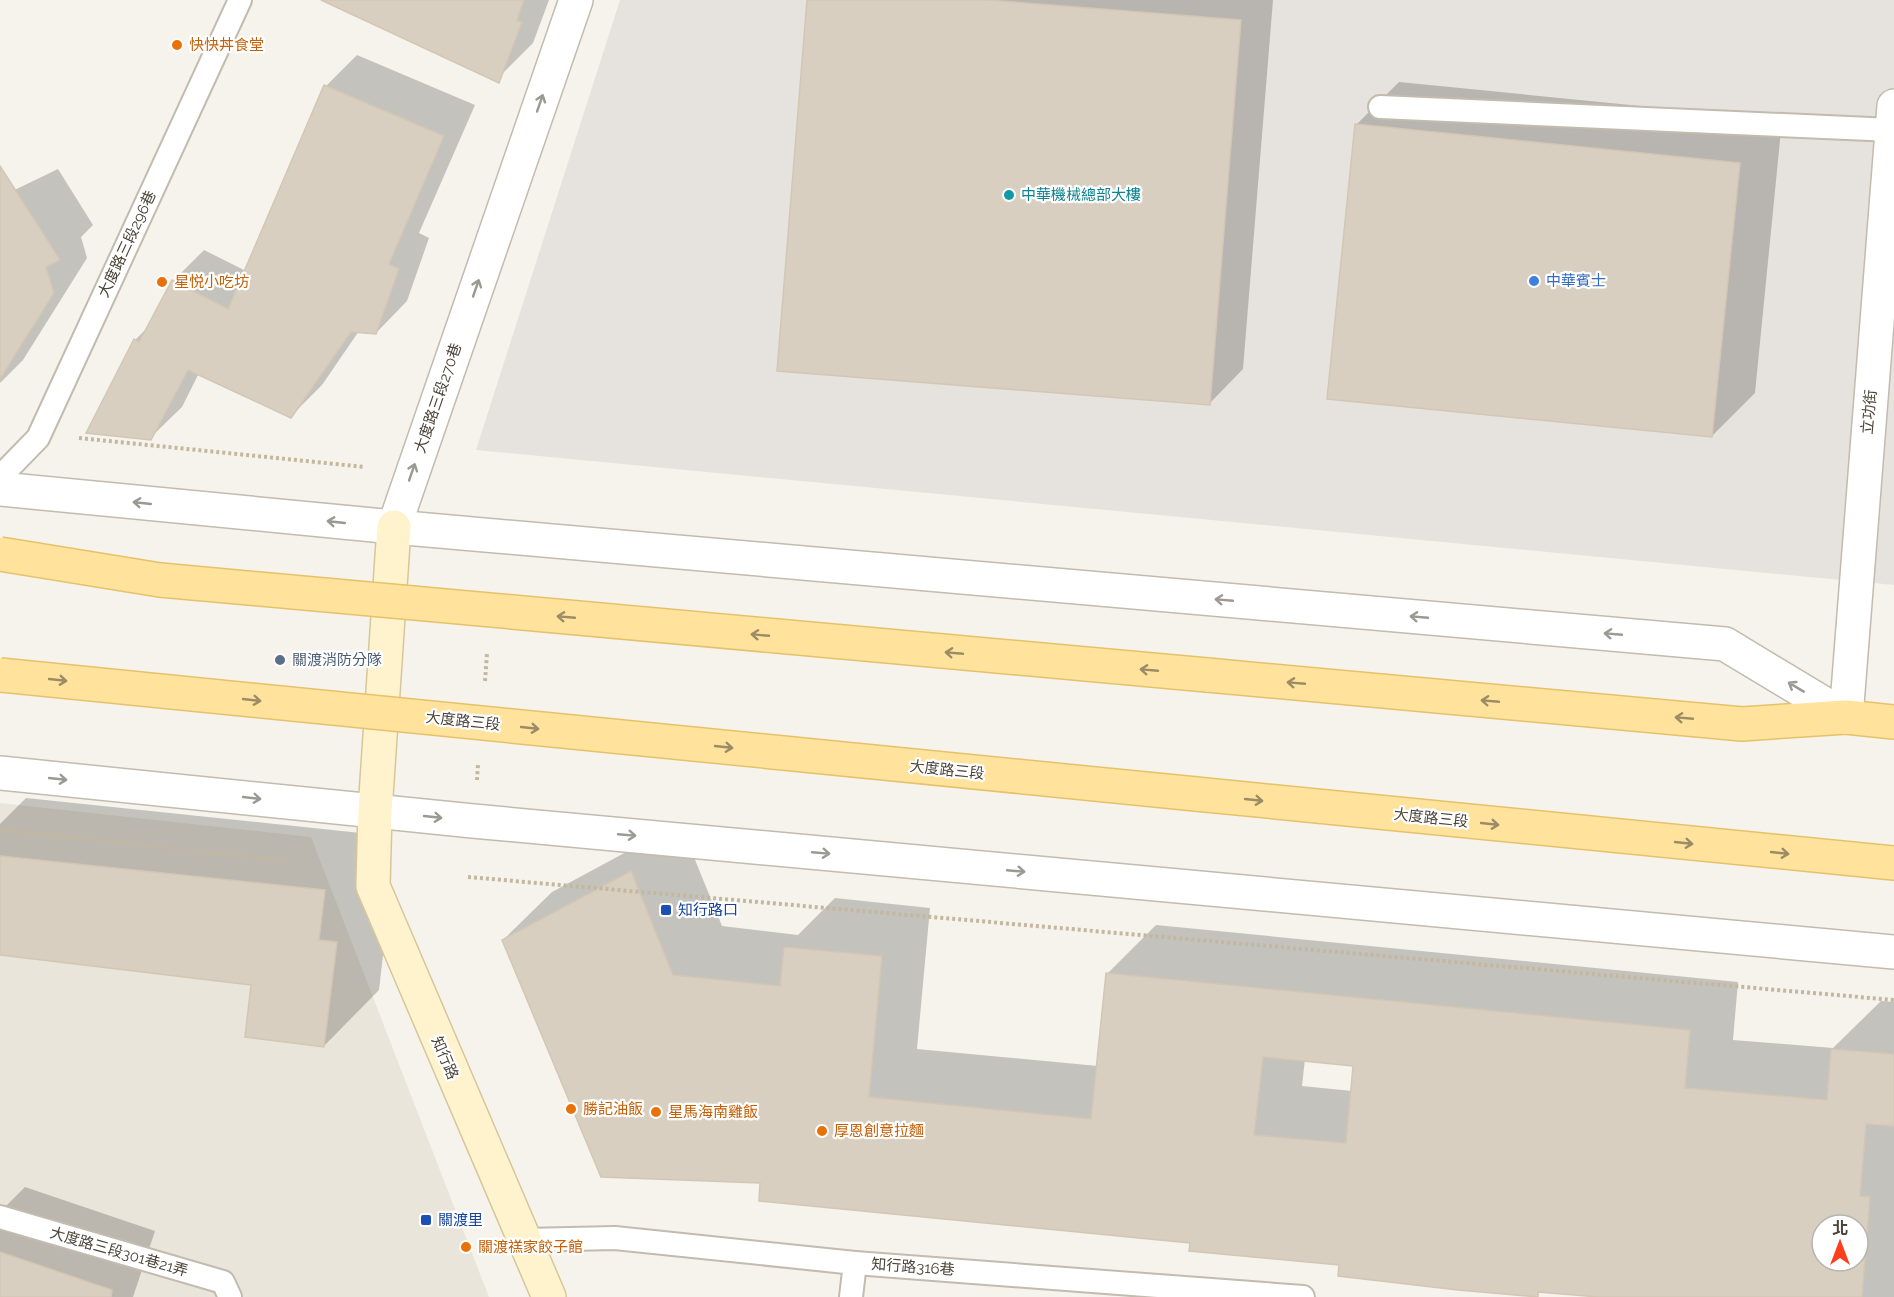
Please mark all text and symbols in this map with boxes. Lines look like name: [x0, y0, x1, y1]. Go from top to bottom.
place label: 快快丼食堂: [189, 36, 264, 54]
marker: 快快丼食堂: [170, 38, 184, 52]
one-way arrow: [536, 95, 547, 113]
place label: 中華機械總部大樓: [1021, 186, 1141, 204]
street label: 大度路三段296巷: [94, 188, 160, 300]
marker: 中華機械總部大樓: [1002, 188, 1016, 202]
place label: 中華賓士: [1546, 272, 1606, 290]
place label: 星悦小吃坊: [174, 273, 249, 291]
marker: 中華賓士: [1527, 274, 1541, 288]
marker: 星悦小吃坊: [155, 275, 169, 289]
one-way arrow: [472, 279, 483, 298]
street label: 大度路三段270巷: [411, 341, 465, 455]
street label: 立功街: [1858, 389, 1880, 435]
one-way arrow: [408, 463, 419, 482]
one-way arrow: [132, 497, 152, 508]
one-way arrow: [326, 516, 346, 527]
one-way arrow: [1215, 594, 1235, 605]
one-way arrow: [557, 611, 576, 622]
one-way arrow: [1409, 611, 1429, 622]
one-way arrow: [1604, 628, 1623, 639]
one-way arrow: [751, 629, 771, 640]
one-way arrow: [945, 647, 965, 658]
place label: 關渡消防分隊: [292, 651, 382, 669]
marker: 關渡消防分隊: [273, 653, 287, 667]
one-way arrow: [1139, 664, 1159, 675]
one-way arrow: [48, 675, 68, 686]
one-way arrow: [1286, 677, 1306, 688]
one-way arrow: [1788, 681, 1805, 693]
one-way arrow: [242, 695, 262, 706]
one-way arrow: [1480, 695, 1500, 706]
street label: 大度路三段: [425, 708, 501, 734]
one-way arrow: [1675, 712, 1694, 723]
one-way arrow: [519, 723, 539, 734]
one-way arrow: [713, 742, 733, 753]
street label: 大度路三段: [909, 757, 985, 783]
one-way arrow: [48, 774, 68, 785]
one-way arrow: [242, 793, 262, 804]
one-way arrow: [1244, 795, 1264, 806]
street label: 大度路三段: [1393, 805, 1469, 831]
one-way arrow: [423, 812, 443, 823]
one-way arrow: [1479, 819, 1499, 830]
one-way arrow: [617, 830, 637, 841]
one-way arrow: [1674, 838, 1693, 849]
one-way arrow: [811, 848, 831, 859]
one-way arrow: [1769, 848, 1789, 859]
one-way arrow: [1005, 866, 1025, 877]
place label: 知行路口: [678, 901, 738, 919]
marker: 知行路口: [659, 903, 673, 917]
street label: 知行路: [428, 1034, 462, 1082]
place label: 勝記油飯: [583, 1100, 643, 1118]
marker: 勝記油飯: [564, 1102, 578, 1116]
place label: 星馬海南雞飯: [668, 1103, 758, 1121]
marker: 星馬海南雞飯: [649, 1105, 663, 1119]
place label: 厚恩創意拉麵: [834, 1122, 924, 1140]
marker: 厚恩創意拉麵: [815, 1124, 829, 1138]
place label: 關渡里: [438, 1211, 483, 1229]
marker: 關渡里: [419, 1213, 433, 1227]
north arrow: [1810, 1213, 1870, 1273]
text: 北: [1832, 1219, 1848, 1238]
street label: 大度路三段301巷21弄: [48, 1224, 190, 1280]
place label: 關渡禚家餃子館: [478, 1238, 583, 1256]
marker: 關渡禚家餃子館: [459, 1240, 473, 1254]
street label: 知行路316巷: [871, 1255, 955, 1279]

